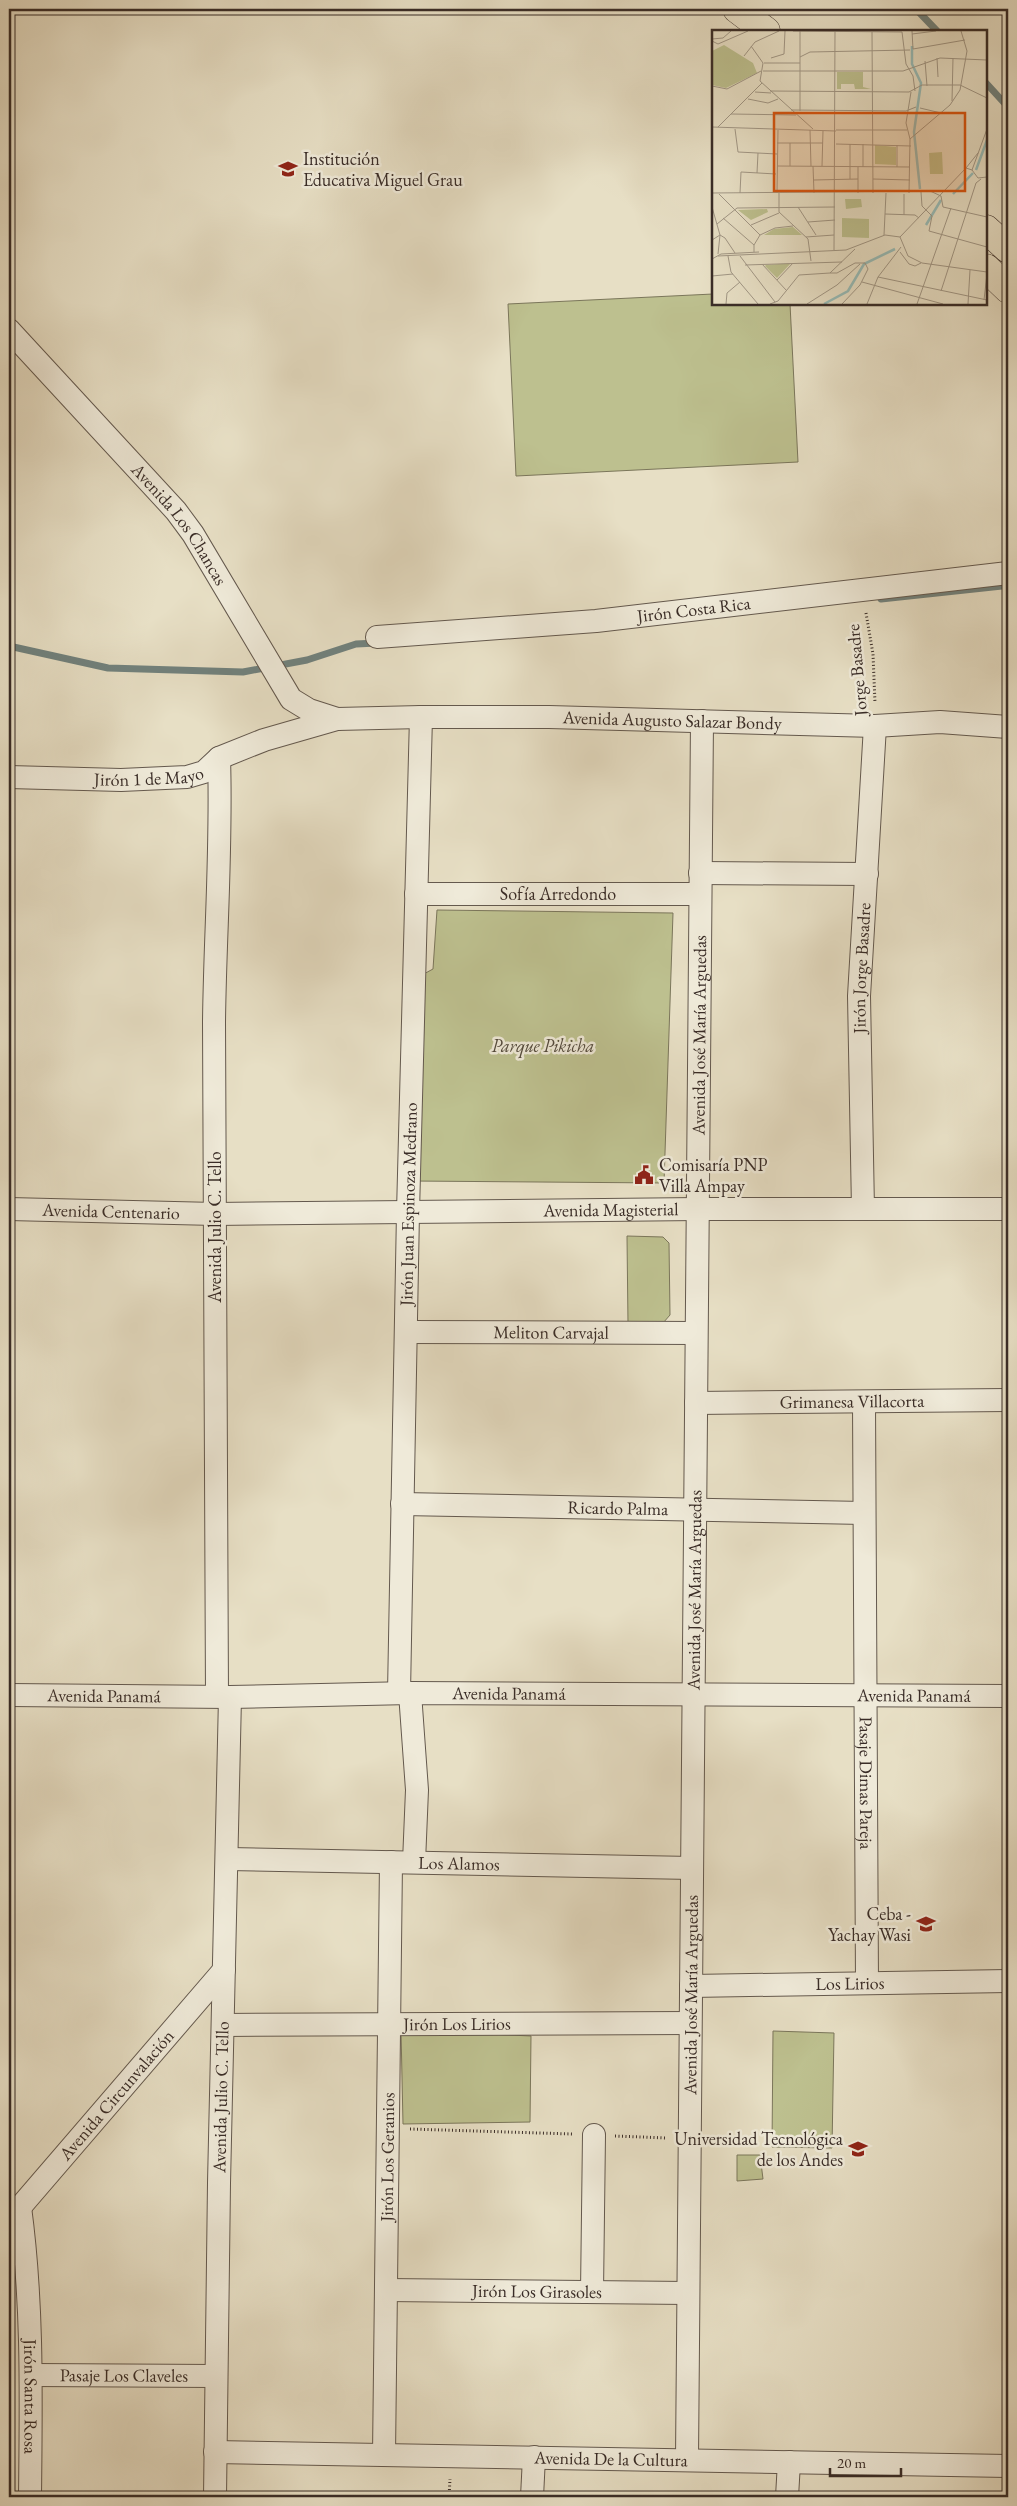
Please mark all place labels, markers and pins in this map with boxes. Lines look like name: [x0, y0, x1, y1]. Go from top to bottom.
place label: Institución Educativa Miguel Grau: [303, 147, 463, 191]
school or university icon: Institución Educativa Miguel Grau: [277, 158, 299, 180]
place label: Comisaría PNP Villa Ampay: [659, 1153, 767, 1197]
public building icon: Comisaría PNP Villa Ampay: [633, 1164, 655, 1186]
place label: Ceba - Yachay Wasi: [828, 1902, 912, 1946]
school or university icon: Ceba - Yachay Wasi: [915, 1913, 937, 1935]
place label: Universidad Tecnológica de los Andes: [674, 2127, 844, 2171]
school or university icon: Universidad Tecnológica de los Andes: [847, 2138, 869, 2160]

